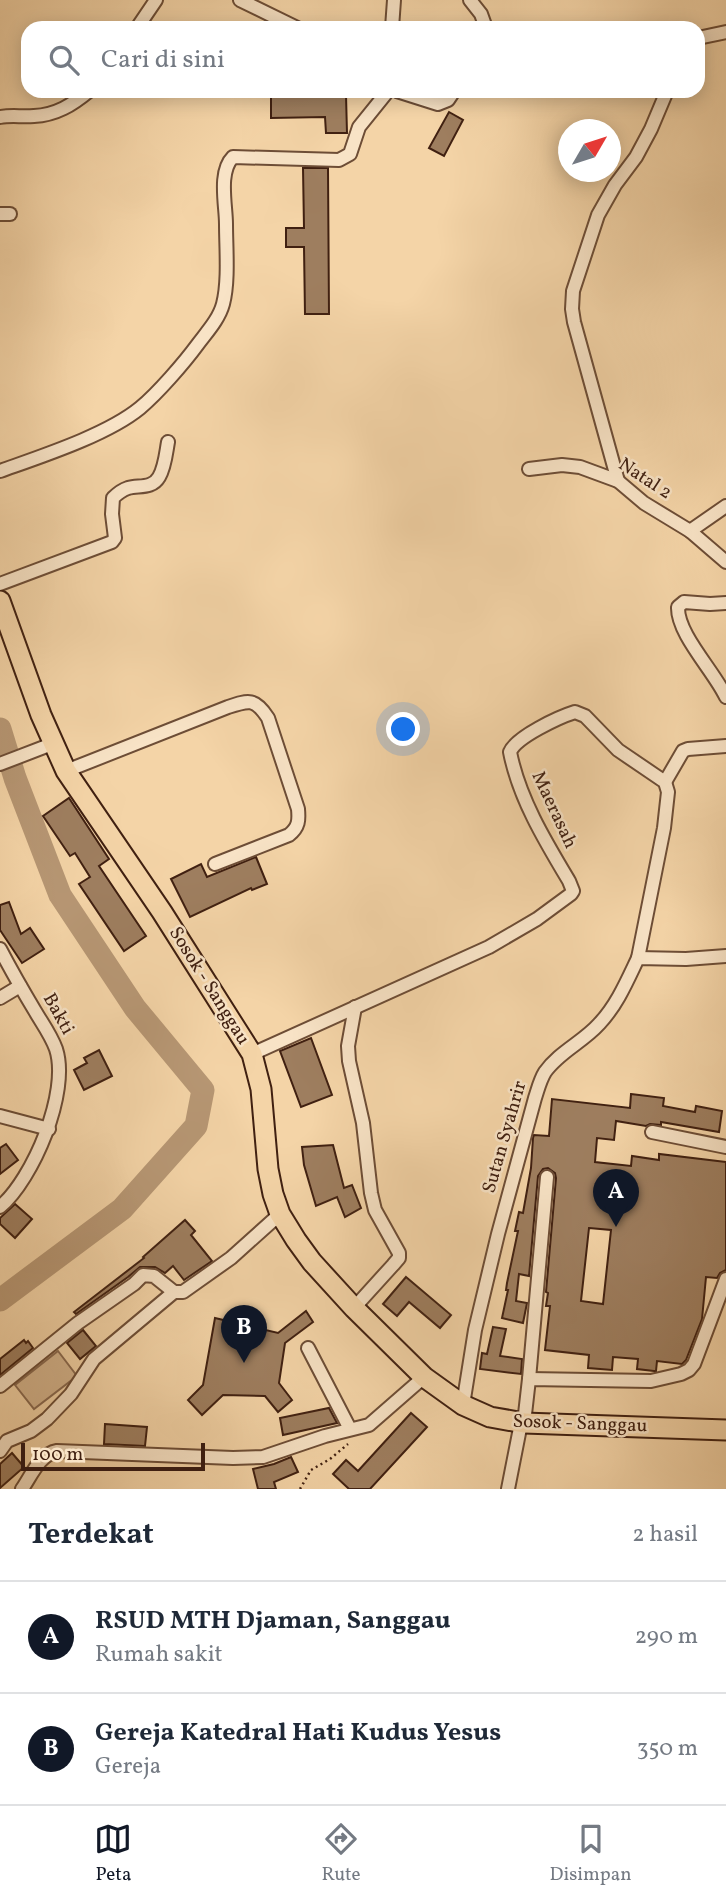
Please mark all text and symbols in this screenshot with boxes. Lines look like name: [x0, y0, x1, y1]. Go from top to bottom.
search box: [21, 21, 705, 98]
icon: search: [45, 41, 83, 79]
text: Cari di sini: [101, 42, 225, 78]
north arrow: [558, 119, 621, 182]
street label: Natal 2: [613, 452, 677, 506]
your location: [386, 712, 420, 746]
street label: Maerasah: [525, 767, 583, 853]
street label: Sosok - Sanggau: [162, 922, 256, 1050]
street label: Bakti: [36, 988, 80, 1040]
street label: Sutan Syahrir: [477, 1078, 533, 1196]
pin: A: [593, 1169, 639, 1227]
pin: B: [221, 1305, 267, 1363]
street label: Sosok - Sanggau: [512, 1409, 648, 1439]
scale bar: [21, 1440, 205, 1472]
text: 100 m: [32, 1442, 83, 1468]
text: Terdekat: [28, 1514, 154, 1556]
text: 2 hasil: [632, 1519, 698, 1551]
text: RSUD MTH Djaman, Sanggau: [95, 1603, 451, 1639]
text: A: [43, 1621, 59, 1653]
text: 290 m: [635, 1621, 698, 1653]
text: Rumah sakit: [95, 1639, 223, 1671]
text: Gereja Katedral Hati Kudus Yesus: [95, 1715, 501, 1751]
text: B: [43, 1733, 59, 1765]
text: 350 m: [637, 1733, 698, 1765]
text: Gereja: [95, 1751, 161, 1783]
tab: Peta: [94, 1820, 132, 1888]
tab: Rute: [321, 1820, 361, 1888]
tab: Disimpan: [550, 1820, 632, 1888]

